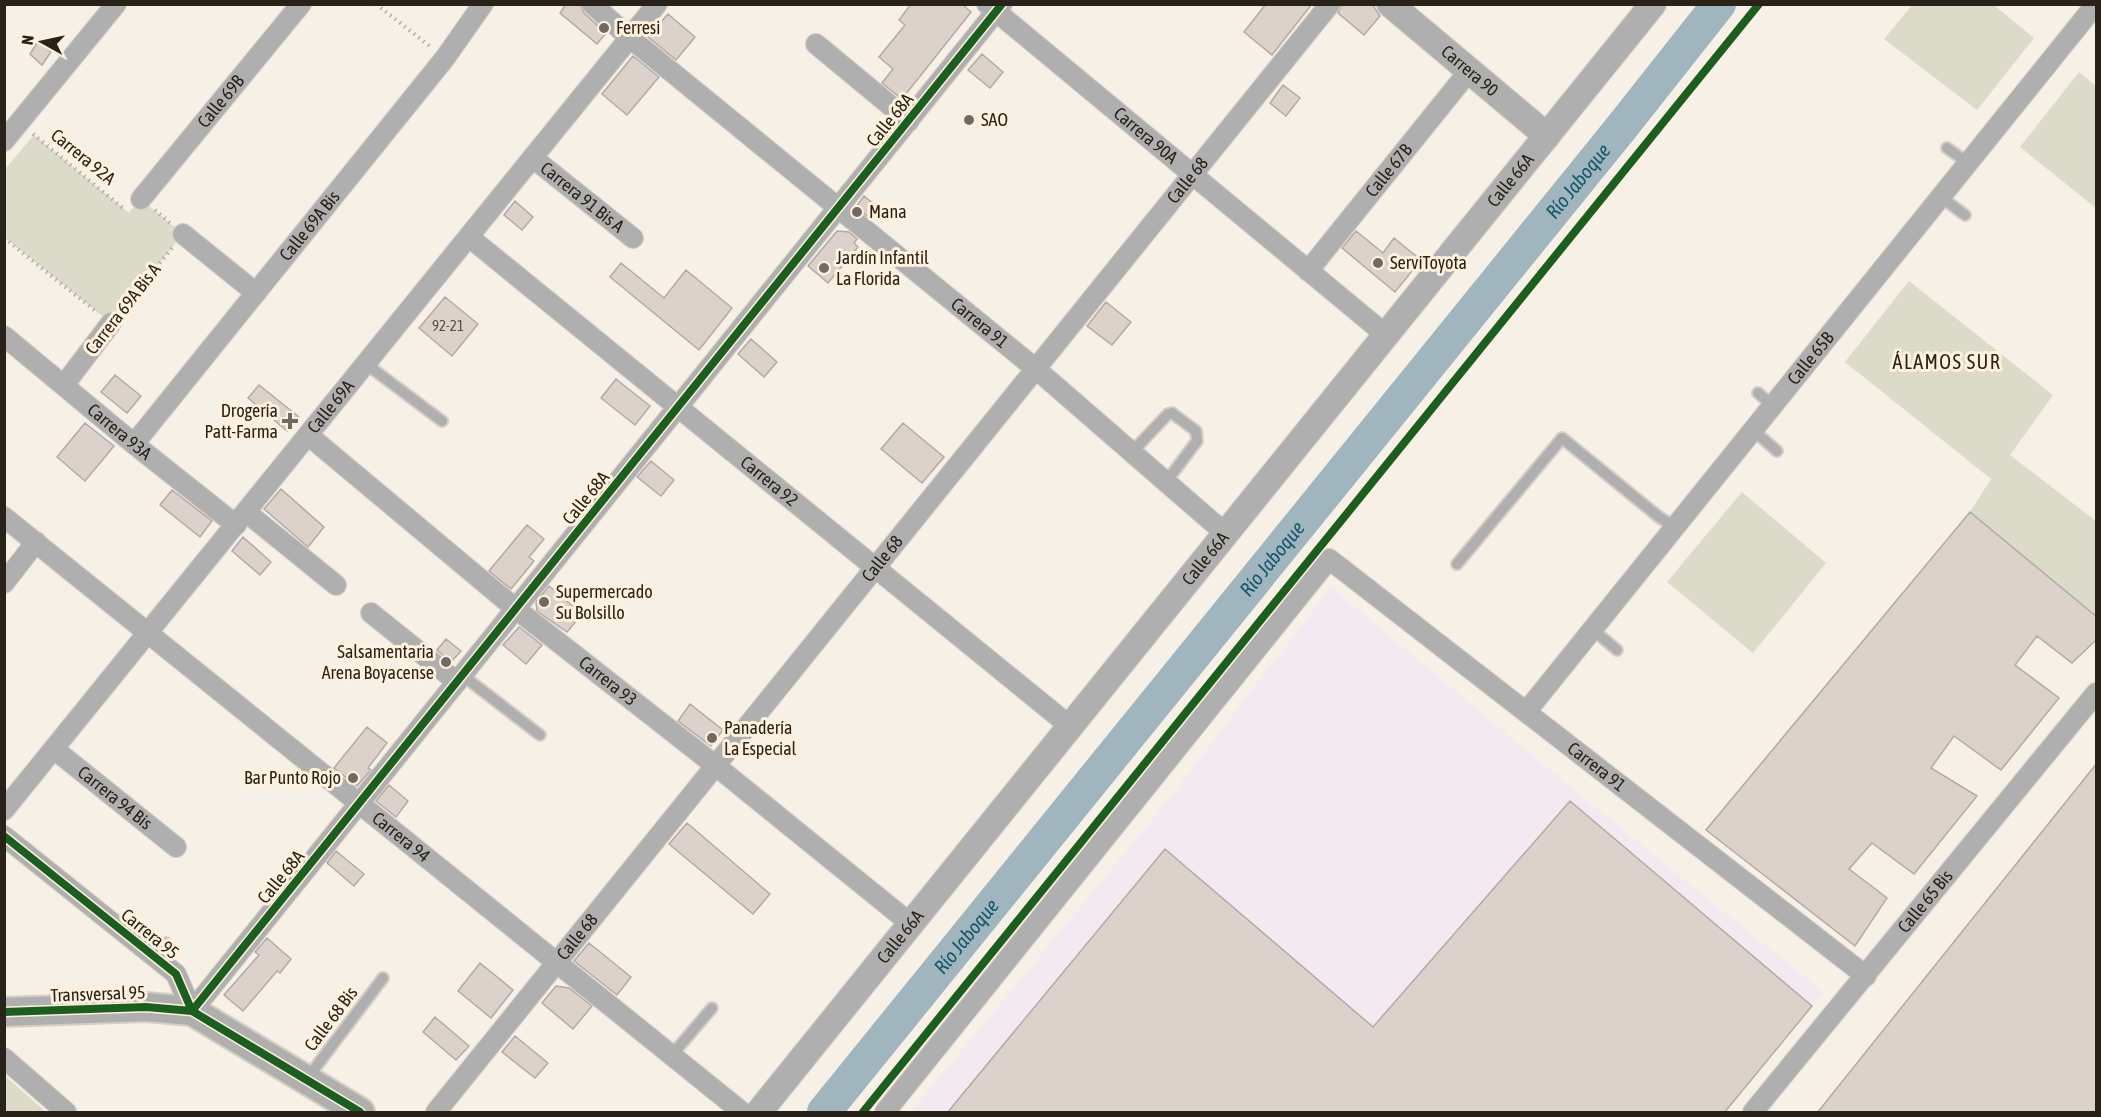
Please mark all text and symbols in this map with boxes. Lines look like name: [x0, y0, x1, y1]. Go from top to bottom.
north arrow: [12, 12, 72, 72]
place label: Ferresi: [616, 17, 660, 38]
marker: Ferresi: [597, 21, 611, 35]
text: N: [18, 34, 37, 46]
street label: Carrera 90: [1437, 41, 1503, 100]
street label: Calle 69B: [193, 70, 249, 132]
street label: Calle 68A: [862, 89, 917, 150]
street label: Carrera 90A: [1110, 103, 1182, 168]
place label: SAO: [981, 109, 1008, 130]
marker: SAO: [962, 113, 976, 127]
street label: Carrera 92A: [47, 124, 120, 189]
street label: Calle 67B: [1361, 139, 1416, 201]
water label: Río Jaboque: [1540, 139, 1615, 223]
street label: Calle 66A: [1483, 149, 1538, 211]
street label: Calle 68: [1162, 153, 1212, 208]
street label: Carrera 91 Bis A: [537, 157, 629, 237]
street label: Calle 69A Bis: [275, 186, 344, 265]
place label: Mana: [869, 201, 907, 222]
marker: Mana: [850, 205, 864, 219]
place label: Jardín Infantil La Florida: [836, 247, 929, 289]
place label: ServiToyota: [1390, 252, 1467, 273]
marker: ServiToyota: [1371, 256, 1385, 270]
street label: Carrera 69A Bis A: [81, 259, 165, 358]
marker: Jardín Infantil La Florida: [817, 261, 831, 275]
street label: Carrera 91: [947, 293, 1013, 352]
house number: 92-21: [432, 317, 464, 334]
street label: Calle 65B: [1783, 327, 1838, 389]
district label: ÁLAMOS SUR: [1893, 350, 2001, 373]
street label: Calle 69A: [303, 375, 358, 437]
street label: Carrera 93A: [83, 399, 156, 464]
place label: Drogería Patt-Farma: [204, 400, 278, 442]
marker: Drogería Patt-Farma: [283, 414, 297, 428]
street label: Carrera 92: [736, 451, 802, 511]
street label: Calle 68A: [558, 467, 613, 528]
water label: Río Jaboque: [1235, 516, 1309, 600]
street label: Calle 66A: [1177, 527, 1233, 589]
street label: Calle 68: [857, 531, 907, 586]
place label: Supermercado Su Bolsillo: [556, 581, 653, 623]
marker: Supermercado Su Bolsillo: [537, 595, 551, 609]
place label: Salsamentaria Arena Boyacense: [322, 641, 434, 683]
street label: Carrera 93: [575, 651, 641, 710]
marker: Salsamentaria Arena Boyacense: [439, 655, 453, 669]
place label: Panadería La Especial: [724, 717, 797, 759]
marker: Panadería La Especial: [705, 731, 719, 745]
street label: Carrera 91: [1564, 737, 1630, 796]
street label: Carrera 94 Bis: [74, 761, 157, 834]
place label: Bar Punto Rojo: [244, 767, 341, 788]
marker: Bar Punto Rojo: [346, 771, 360, 785]
street label: Carrera 94: [368, 807, 434, 866]
street label: Calle 68A: [253, 846, 308, 907]
street label: Calle 65 Bis: [1893, 866, 1957, 937]
water label: Río Jaboque: [929, 894, 1003, 978]
street label: Carrera 95: [117, 904, 183, 963]
street label: Calle 66A: [872, 906, 928, 967]
street label: Calle 68: [552, 909, 602, 964]
street label: Transversal 95: [50, 981, 146, 1006]
street label: Calle 68 Bis: [300, 982, 362, 1055]

